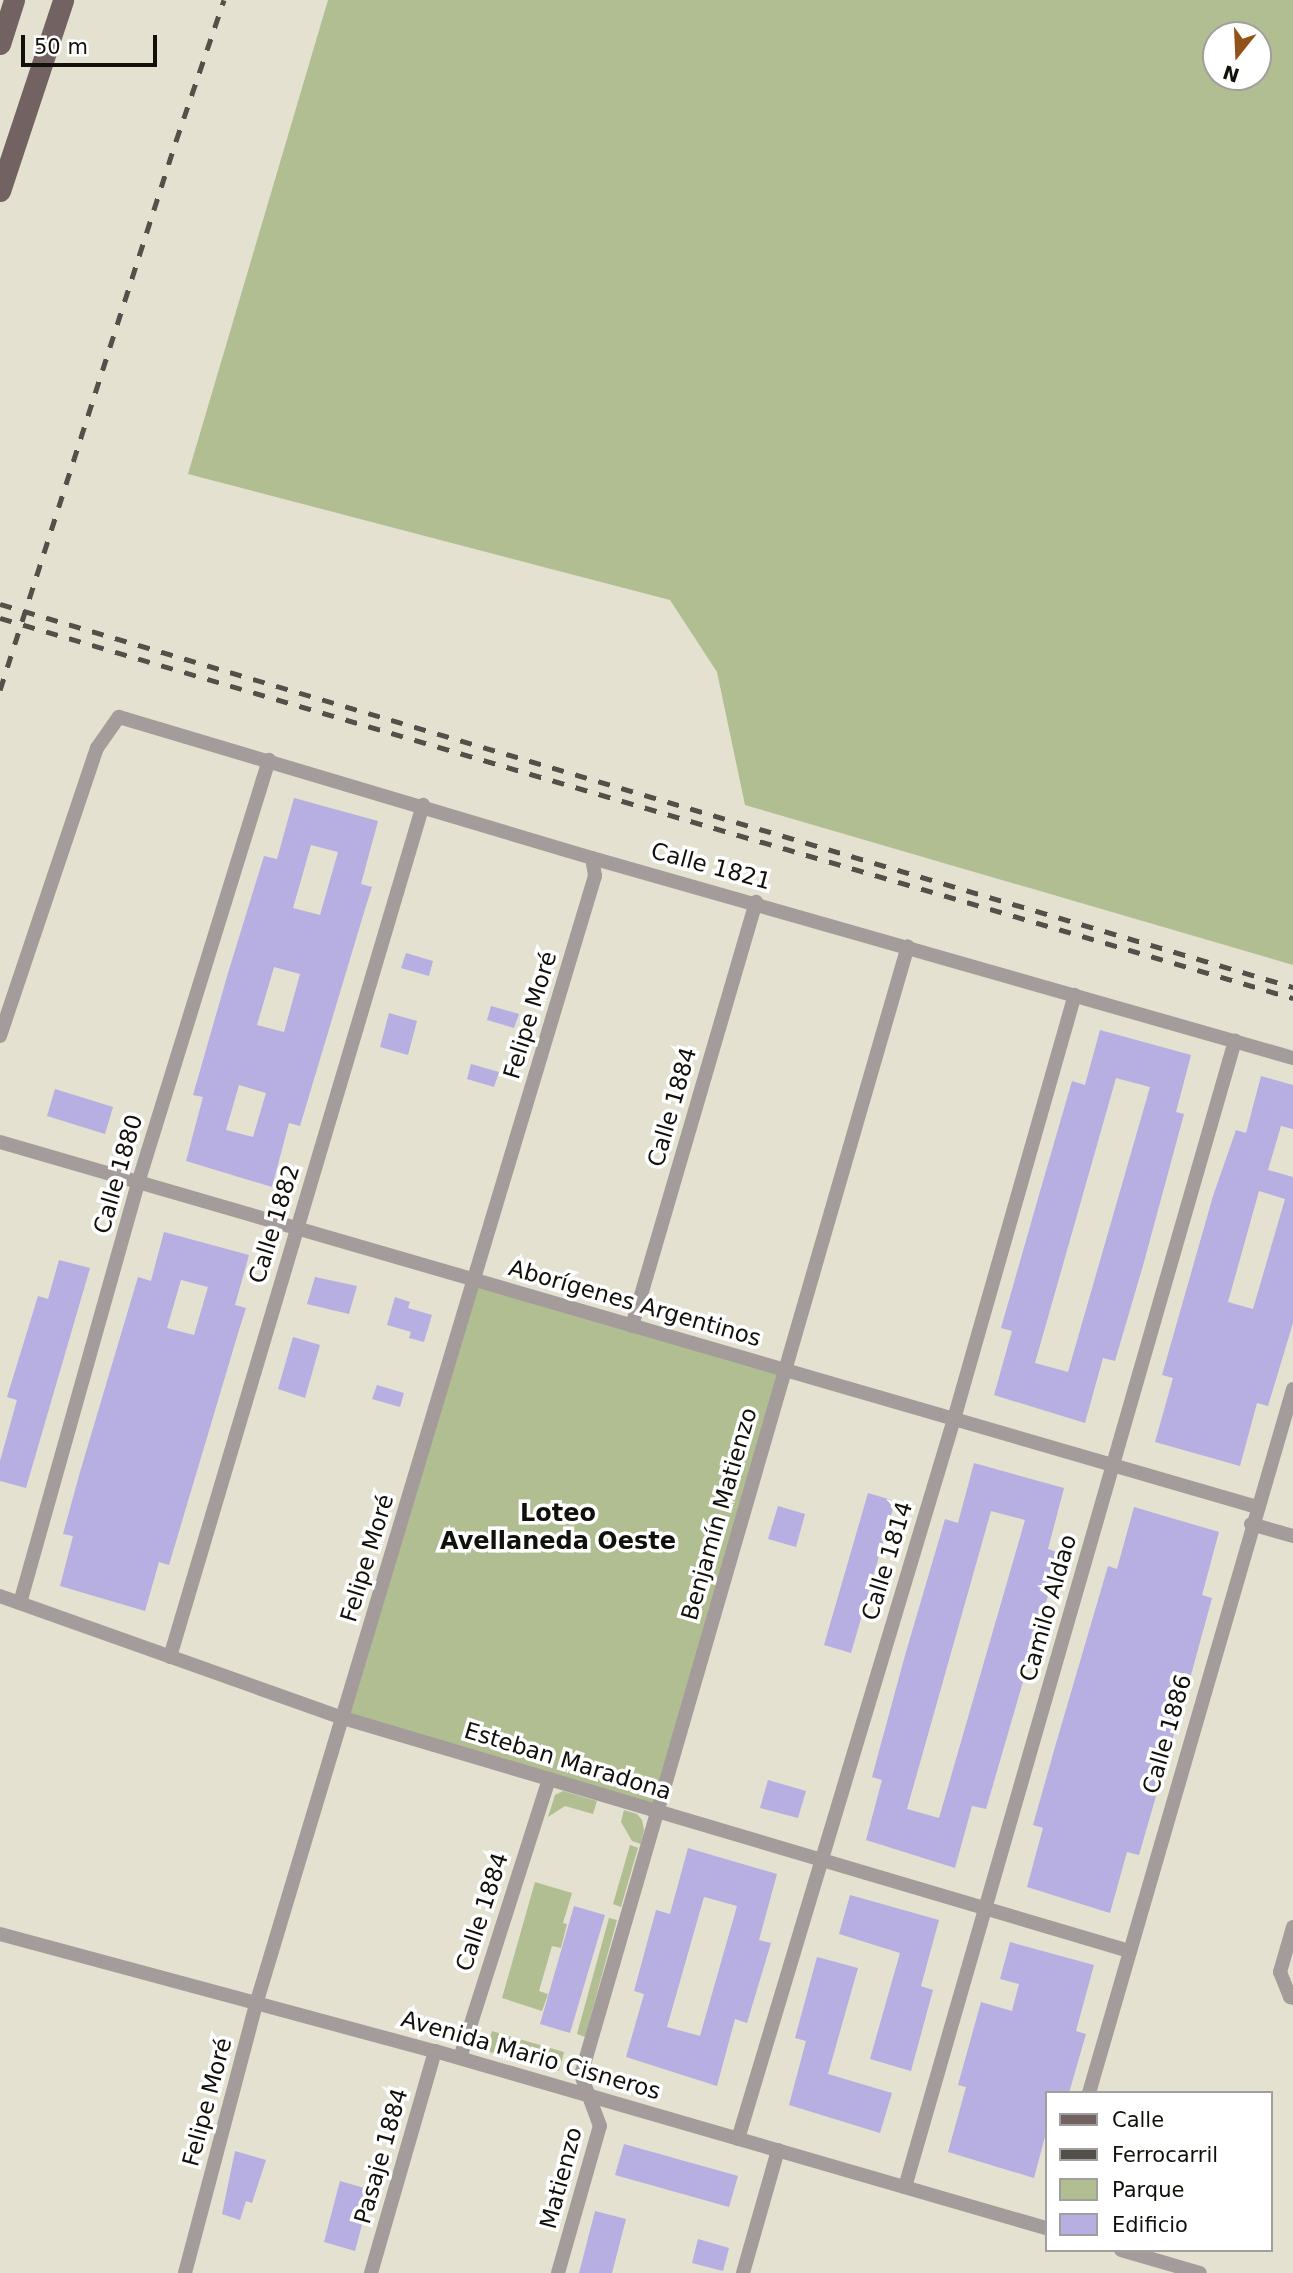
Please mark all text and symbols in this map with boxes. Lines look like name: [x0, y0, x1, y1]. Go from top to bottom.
scale bar: [24, 21, 161, 65]
north arrow: [1202, 21, 1272, 91]
text: 50 m: [34, 35, 88, 59]
text: N: [1220, 61, 1242, 87]
street label: Calle 1821: [648, 837, 774, 895]
street label: Felipe Moré: [498, 948, 562, 1082]
street label: Calle 1884: [642, 1044, 702, 1170]
street label: Calle 1880: [88, 1111, 148, 1237]
street label: Calle 1882: [243, 1161, 305, 1287]
street label: Aborígenes Argentinos: [506, 1254, 764, 1352]
street label: Benjamín Matienzo: [675, 1405, 763, 1623]
street label: Felipe Moré: [335, 1491, 399, 1625]
street label: Calle 1814: [856, 1498, 918, 1624]
district label: Loteo Avellaneda Oeste: [440, 1500, 676, 1556]
street label: Camilo Aldao: [1014, 1531, 1082, 1685]
street label: Calle 1886: [1137, 1671, 1197, 1797]
street label: Esteban Maradona: [461, 1716, 675, 1806]
street label: Calle 1884: [450, 1849, 514, 1975]
street label: Avenida Mario Cisneros: [398, 2005, 664, 2105]
street label: Felipe Moré: [177, 2035, 237, 2169]
street label: Pasaje 1884: [349, 2085, 413, 2227]
legend: [1044, 2091, 1272, 2252]
text: Calle: [1112, 2108, 1164, 2132]
street label: Matienzo: [534, 2124, 588, 2232]
text: Ferrocarril: [1112, 2143, 1218, 2167]
text: Parque: [1112, 2178, 1184, 2202]
text: Edificio: [1112, 2213, 1188, 2237]

